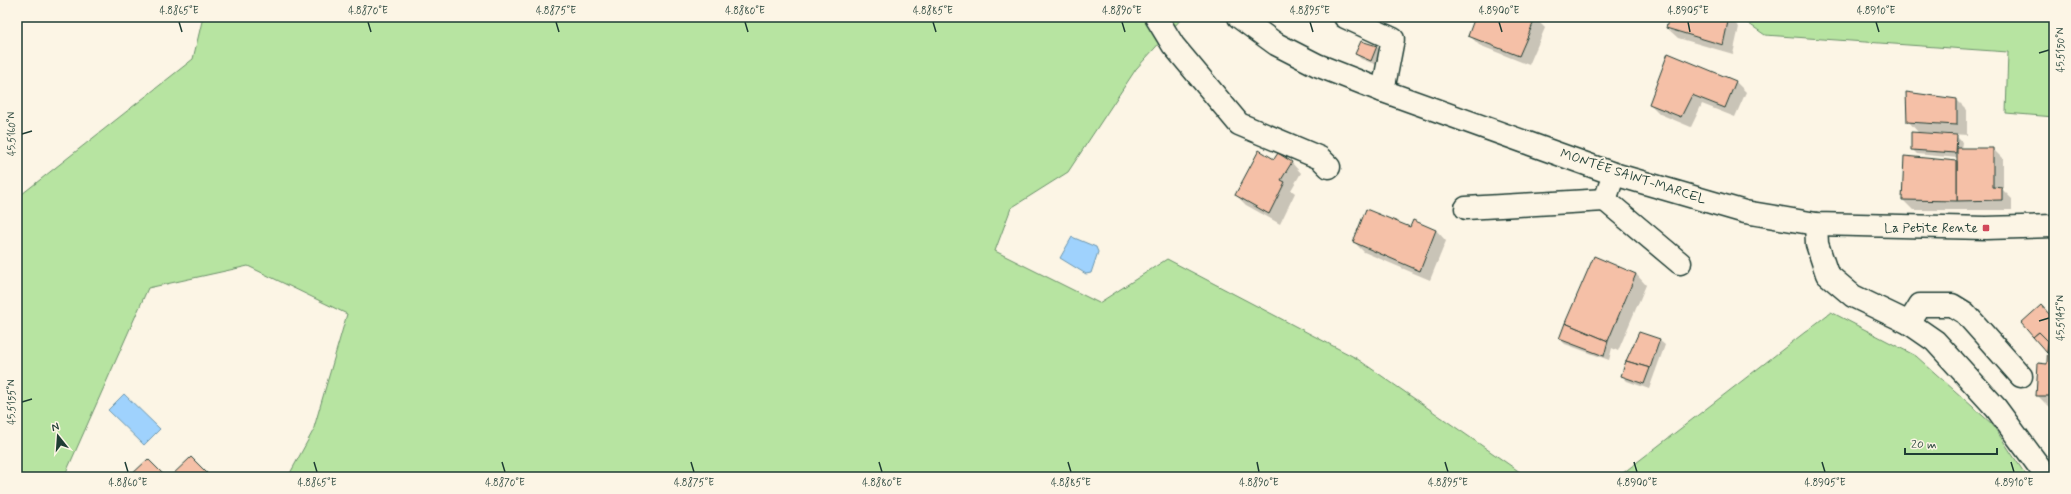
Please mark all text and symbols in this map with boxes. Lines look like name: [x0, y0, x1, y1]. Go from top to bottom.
text: 4.8865°E: [159, 4, 199, 18]
text: 4.8870°E: [348, 4, 388, 18]
text: 4.8875°E: [536, 4, 576, 18]
text: 4.8880°E: [725, 4, 765, 18]
text: 4.8885°E: [913, 4, 953, 18]
text: 4.8890°E: [1102, 4, 1142, 18]
text: 4.8895°E: [1290, 4, 1330, 18]
text: 4.8900°E: [1479, 4, 1519, 18]
text: 4.8905°E: [1668, 4, 1709, 18]
text: 4.8910°E: [1857, 4, 1895, 18]
text: 45.5150°N: [2054, 27, 2068, 73]
text: 45.5160°N: [5, 112, 19, 156]
street label: MONTÉE SAINT-MARCEL: [1558, 144, 1708, 209]
place label: La Petite Rente: [1884, 220, 1978, 237]
marker: La Petite Rente: [1981, 223, 1991, 233]
text: 45.5145°N: [2054, 295, 2068, 341]
text: 45.5155°N: [5, 379, 19, 425]
north arrow: [38, 416, 78, 456]
text: N: [50, 420, 61, 435]
scale bar: [1905, 430, 1997, 456]
text: 20 m: [1911, 437, 1937, 453]
text: 4.8860°E: [109, 476, 148, 490]
text: 4.8865°E: [297, 476, 337, 490]
text: 4.8870°E: [485, 476, 525, 490]
text: 4.8875°E: [674, 476, 714, 490]
text: 4.8880°E: [862, 476, 902, 490]
text: 4.8885°E: [1051, 476, 1091, 490]
text: 4.8890°E: [1239, 476, 1279, 490]
text: 4.8895°E: [1428, 476, 1468, 490]
text: 4.8900°E: [1617, 476, 1657, 490]
text: 4.8905°E: [1805, 476, 1846, 490]
text: 4.8910°E: [1995, 476, 2033, 490]

